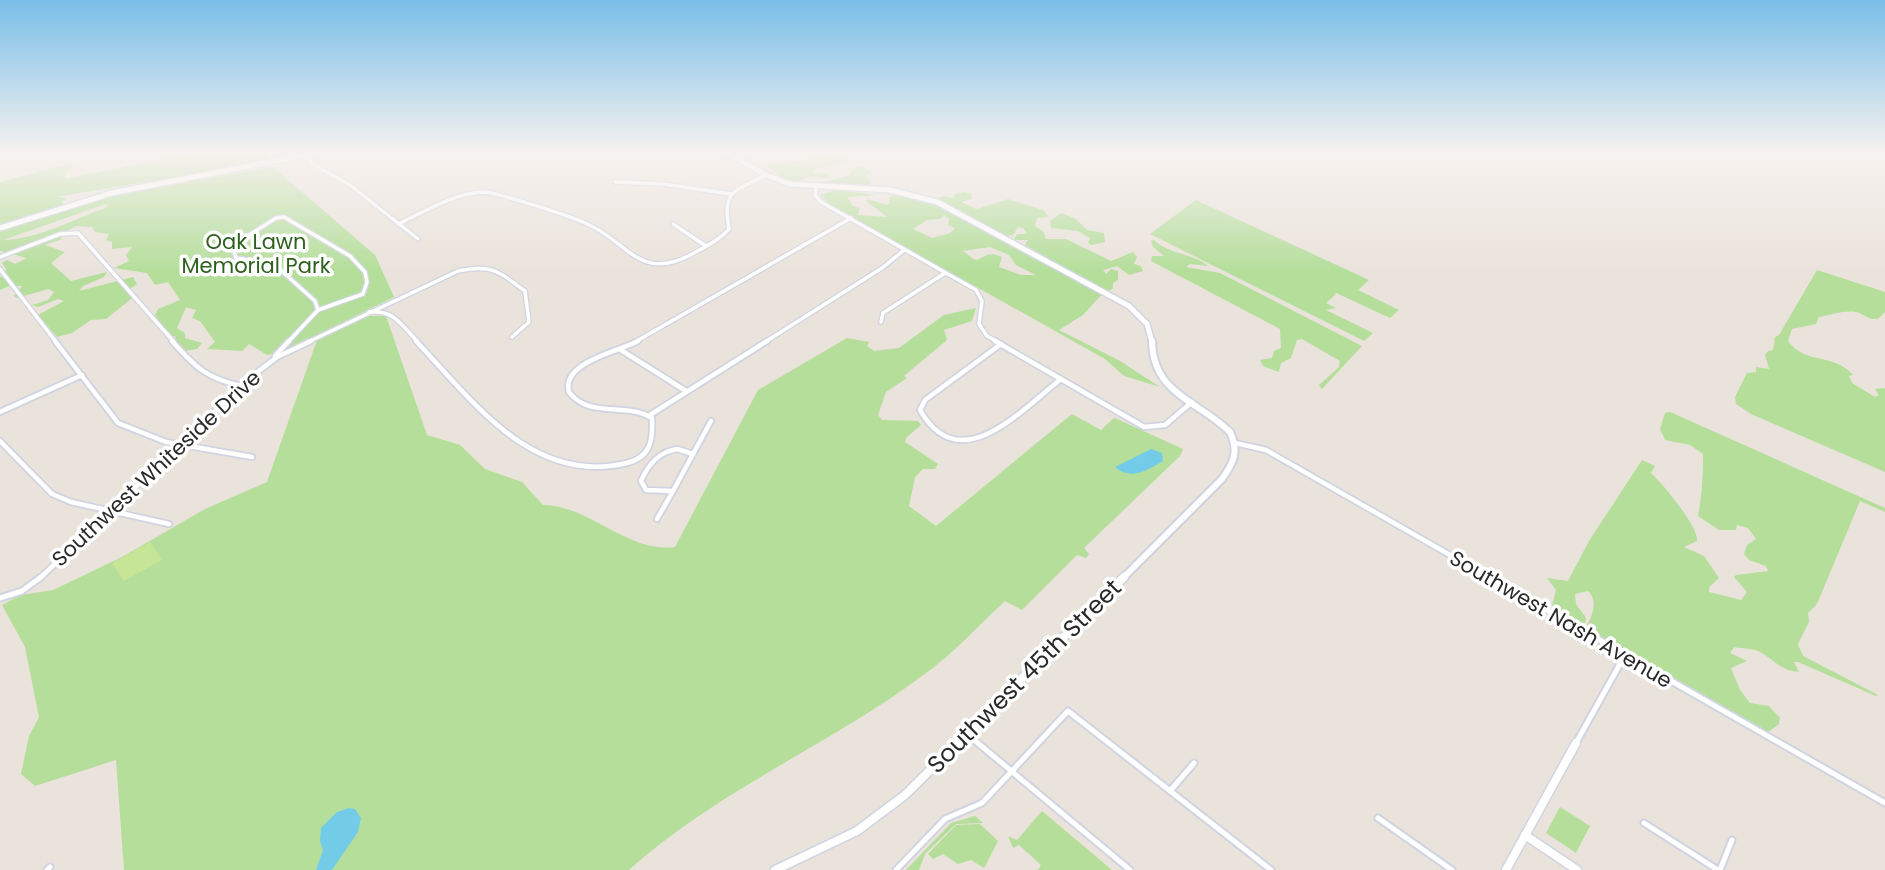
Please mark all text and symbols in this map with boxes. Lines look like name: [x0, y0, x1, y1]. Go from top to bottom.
park label: Oak Lawn Memorial Park: [181, 227, 331, 280]
street label: Southwest Whiteside Drive: [45, 363, 267, 573]
street label: Southwest Nash Avenue: [1444, 543, 1678, 695]
street label: Southwest 45th Street: [920, 572, 1128, 780]

